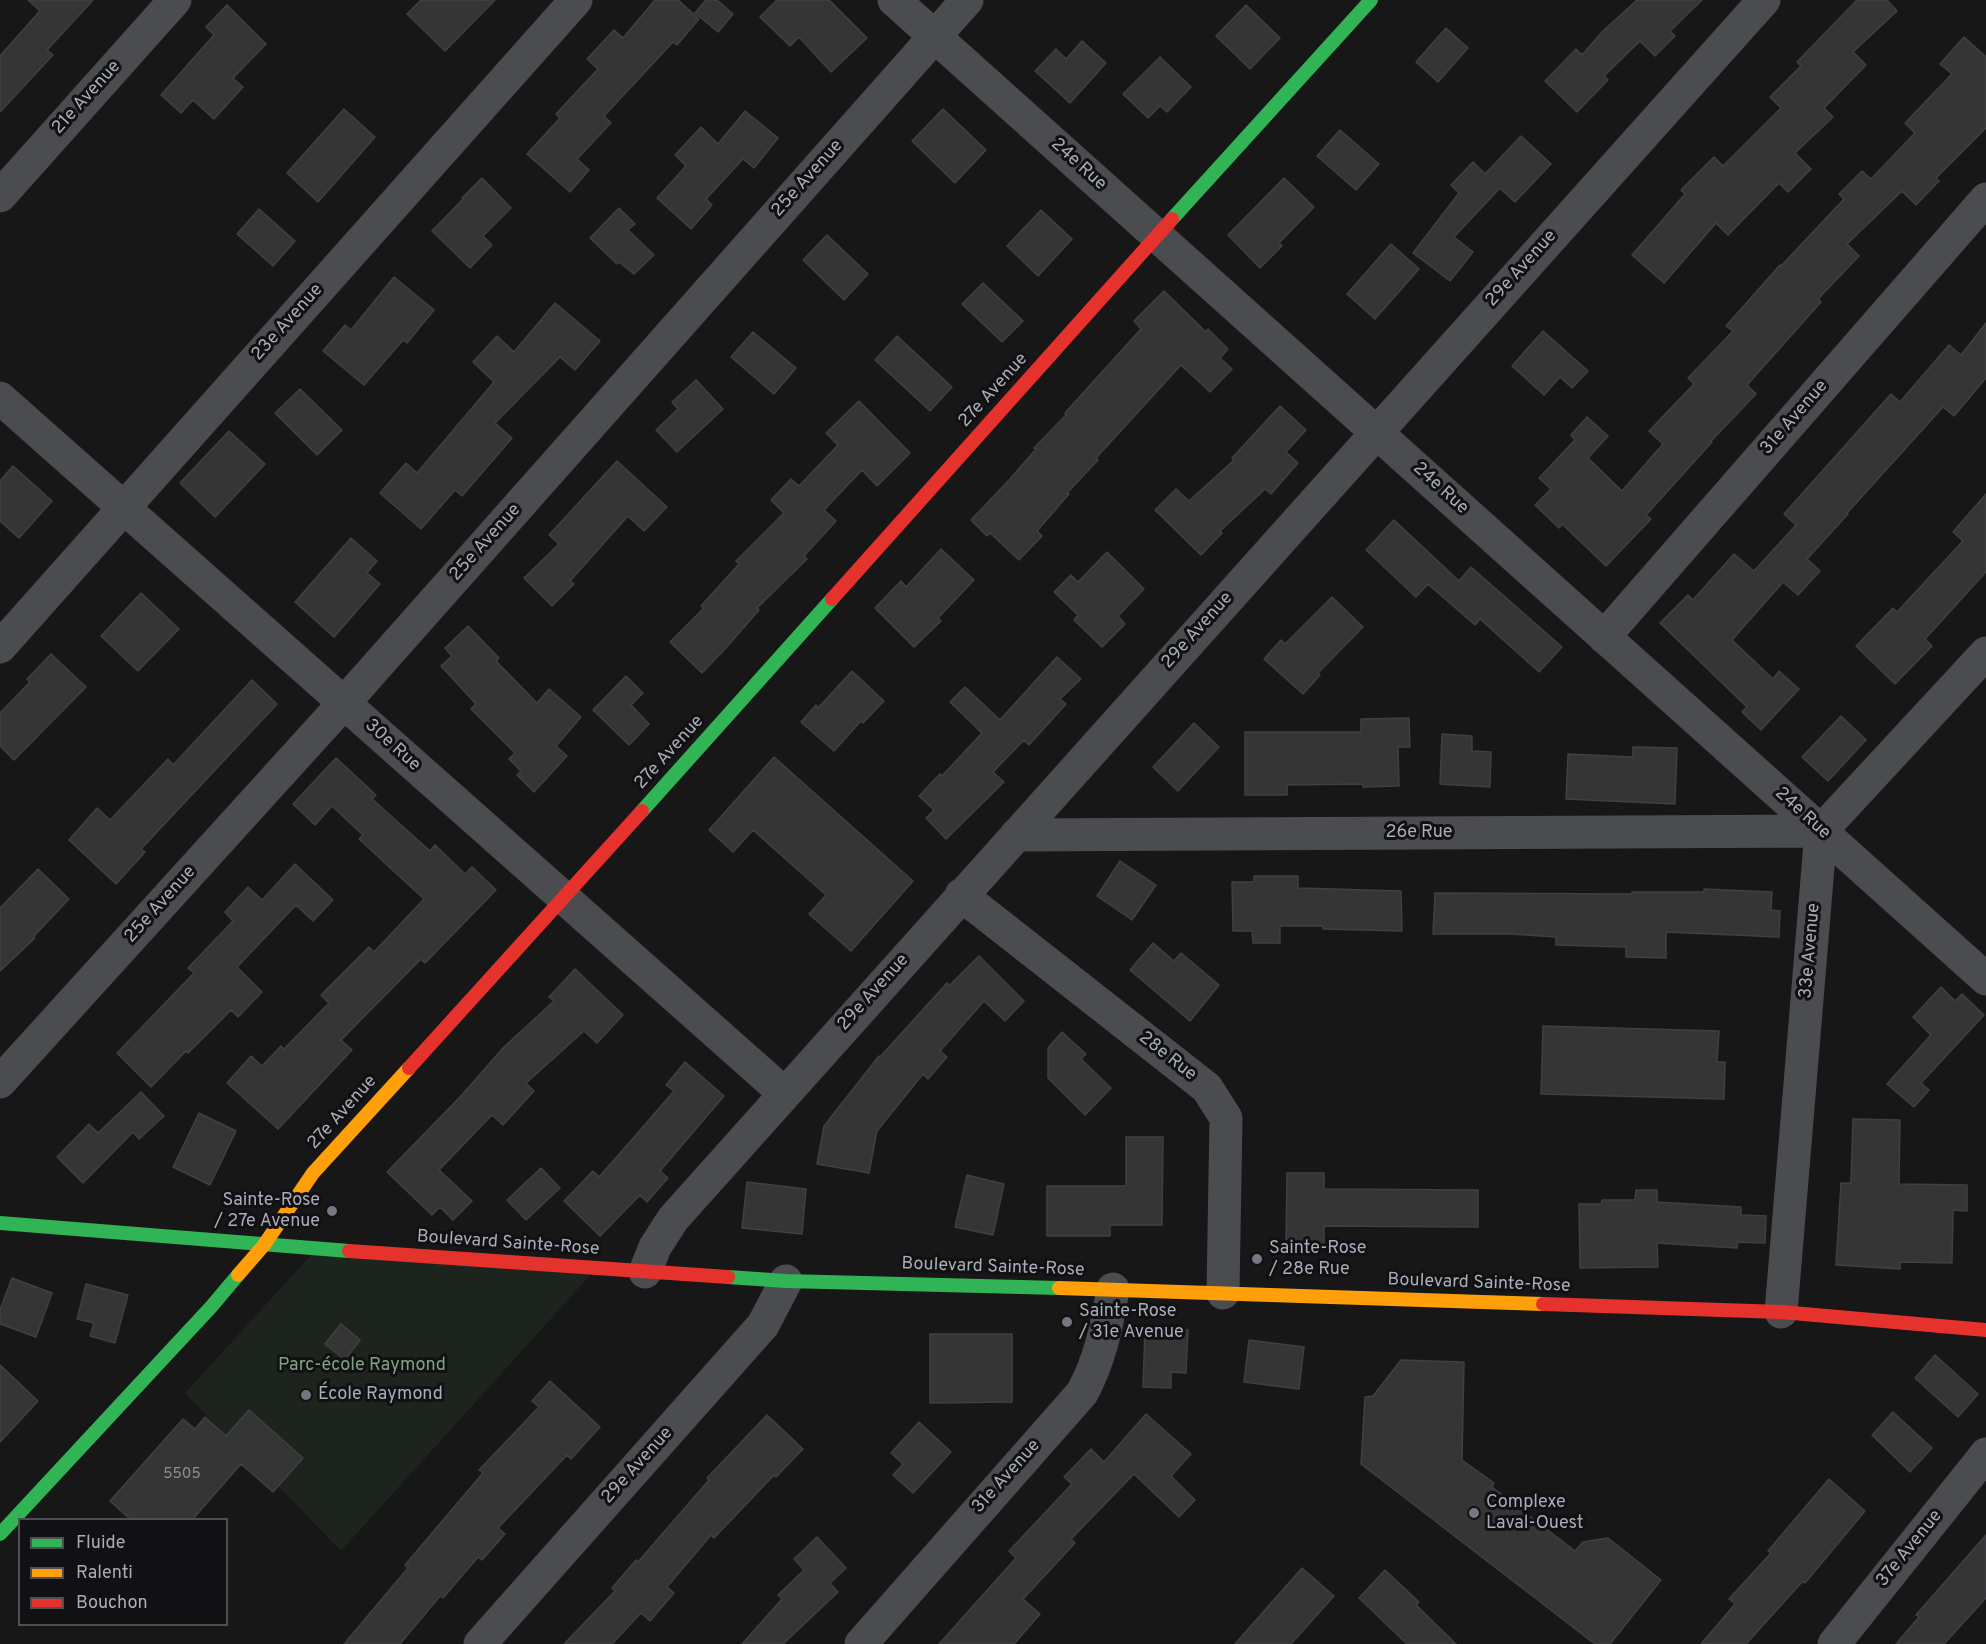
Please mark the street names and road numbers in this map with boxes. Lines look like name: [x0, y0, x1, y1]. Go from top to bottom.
street label: 21e Avenue: [48, 57, 126, 139]
street label: 24e Rue: [1046, 134, 1110, 196]
street label: 25e Avenue: [768, 136, 848, 222]
street label: 29e Avenue: [1482, 226, 1562, 312]
street label: 23e Avenue: [248, 280, 328, 366]
street label: 27e Avenue: [955, 349, 1033, 433]
street label: 31e Avenue: [1757, 376, 1833, 460]
street label: 24e Rue: [1408, 458, 1472, 520]
street label: 25e Avenue: [446, 500, 526, 586]
street label: 29e Avenue: [1158, 588, 1238, 674]
street label: 27e Avenue: [631, 711, 709, 795]
street label: 30e Rue: [360, 715, 424, 777]
street label: 24e Rue: [1770, 783, 1834, 845]
street label: 26e Rue: [1385, 822, 1453, 844]
street label: 25e Avenue: [121, 862, 201, 948]
street label: 33e Avenue: [1796, 902, 1826, 1000]
street label: 29e Avenue: [834, 950, 914, 1036]
street label: 28e Rue: [1134, 1028, 1200, 1086]
street label: 27e Avenue: [304, 1071, 382, 1155]
street label: Boulevard Sainte-Rose: [416, 1227, 600, 1261]
street label: Boulevard Sainte-Rose: [901, 1254, 1085, 1282]
street label: Boulevard Sainte-Rose: [1387, 1270, 1571, 1298]
street label: 29e Avenue: [598, 1423, 678, 1509]
street label: 31e Avenue: [968, 1436, 1046, 1518]
street label: 37e Avenue: [1872, 1506, 1948, 1592]

